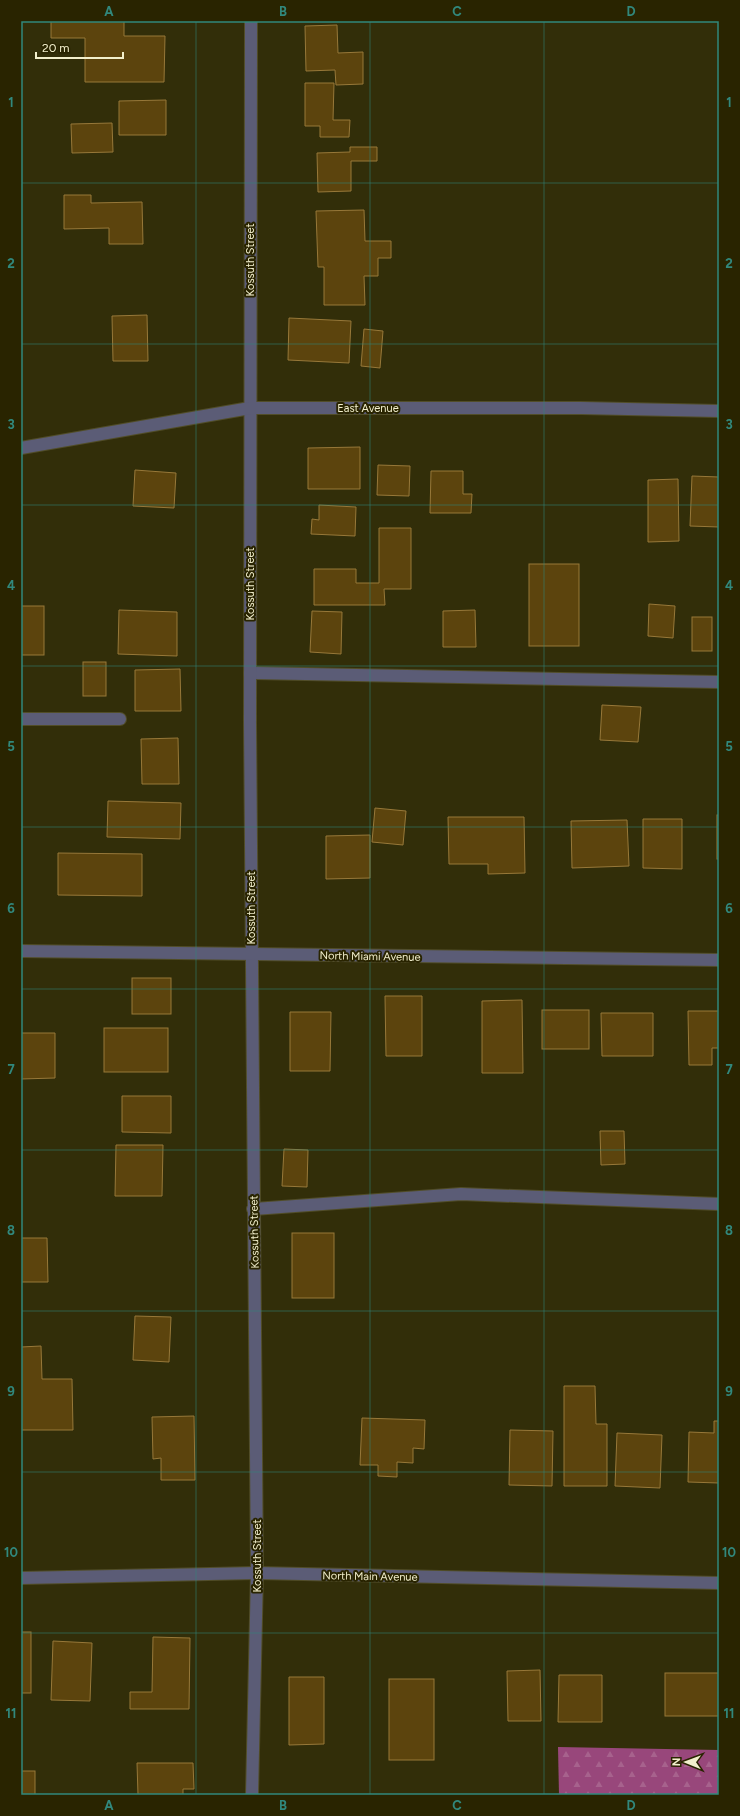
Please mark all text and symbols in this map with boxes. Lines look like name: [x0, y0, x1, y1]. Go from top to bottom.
text: A: [104, 4, 114, 19]
text: B: [279, 4, 287, 19]
text: C: [452, 4, 462, 19]
text: D: [626, 4, 636, 19]
scale bar: [36, 34, 123, 60]
text: 20 m: [42, 41, 70, 55]
text: 1: [8, 95, 14, 110]
text: 1: [726, 95, 732, 110]
street label: Kossuth Street: [244, 223, 257, 297]
text: 2: [7, 256, 15, 271]
text: 2: [725, 256, 733, 271]
street label: East Avenue: [337, 402, 399, 415]
text: 3: [7, 417, 15, 432]
text: 3: [725, 417, 733, 432]
street label: Kossuth Street: [244, 547, 257, 621]
text: 4: [7, 578, 15, 593]
text: 4: [725, 578, 733, 593]
text: 5: [7, 739, 15, 754]
text: 5: [725, 739, 733, 754]
street label: Kossuth Street: [245, 871, 258, 945]
text: 6: [7, 901, 15, 916]
text: 6: [725, 901, 733, 916]
street label: North Miami Avenue: [319, 949, 421, 964]
text: 7: [7, 1062, 15, 1077]
text: 7: [725, 1062, 733, 1077]
street label: Kossuth Street: [247, 1195, 262, 1269]
text: 8: [7, 1223, 15, 1238]
text: 8: [725, 1223, 733, 1238]
text: 9: [7, 1384, 15, 1399]
text: 9: [725, 1384, 733, 1399]
street label: Kossuth Street: [251, 1519, 264, 1593]
text: 10: [4, 1545, 18, 1560]
text: 10: [722, 1545, 736, 1560]
street label: North Main Avenue: [322, 1569, 418, 1584]
text: 11: [6, 1706, 16, 1721]
text: 11: [724, 1706, 734, 1721]
north arrow: [666, 1742, 706, 1782]
text: N: [670, 1757, 683, 1766]
text: A: [104, 1798, 114, 1813]
text: B: [279, 1798, 287, 1813]
text: C: [452, 1798, 462, 1813]
text: D: [626, 1798, 636, 1813]

